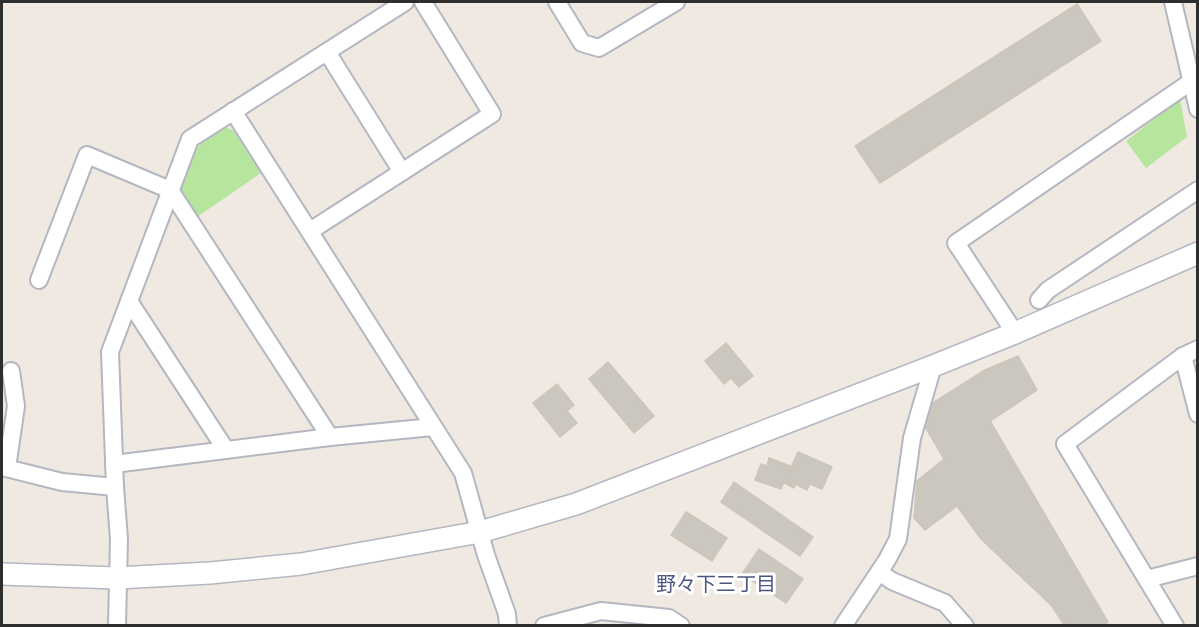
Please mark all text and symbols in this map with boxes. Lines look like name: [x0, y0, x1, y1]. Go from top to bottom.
district label: 野々下三丁目: [656, 572, 776, 596]

